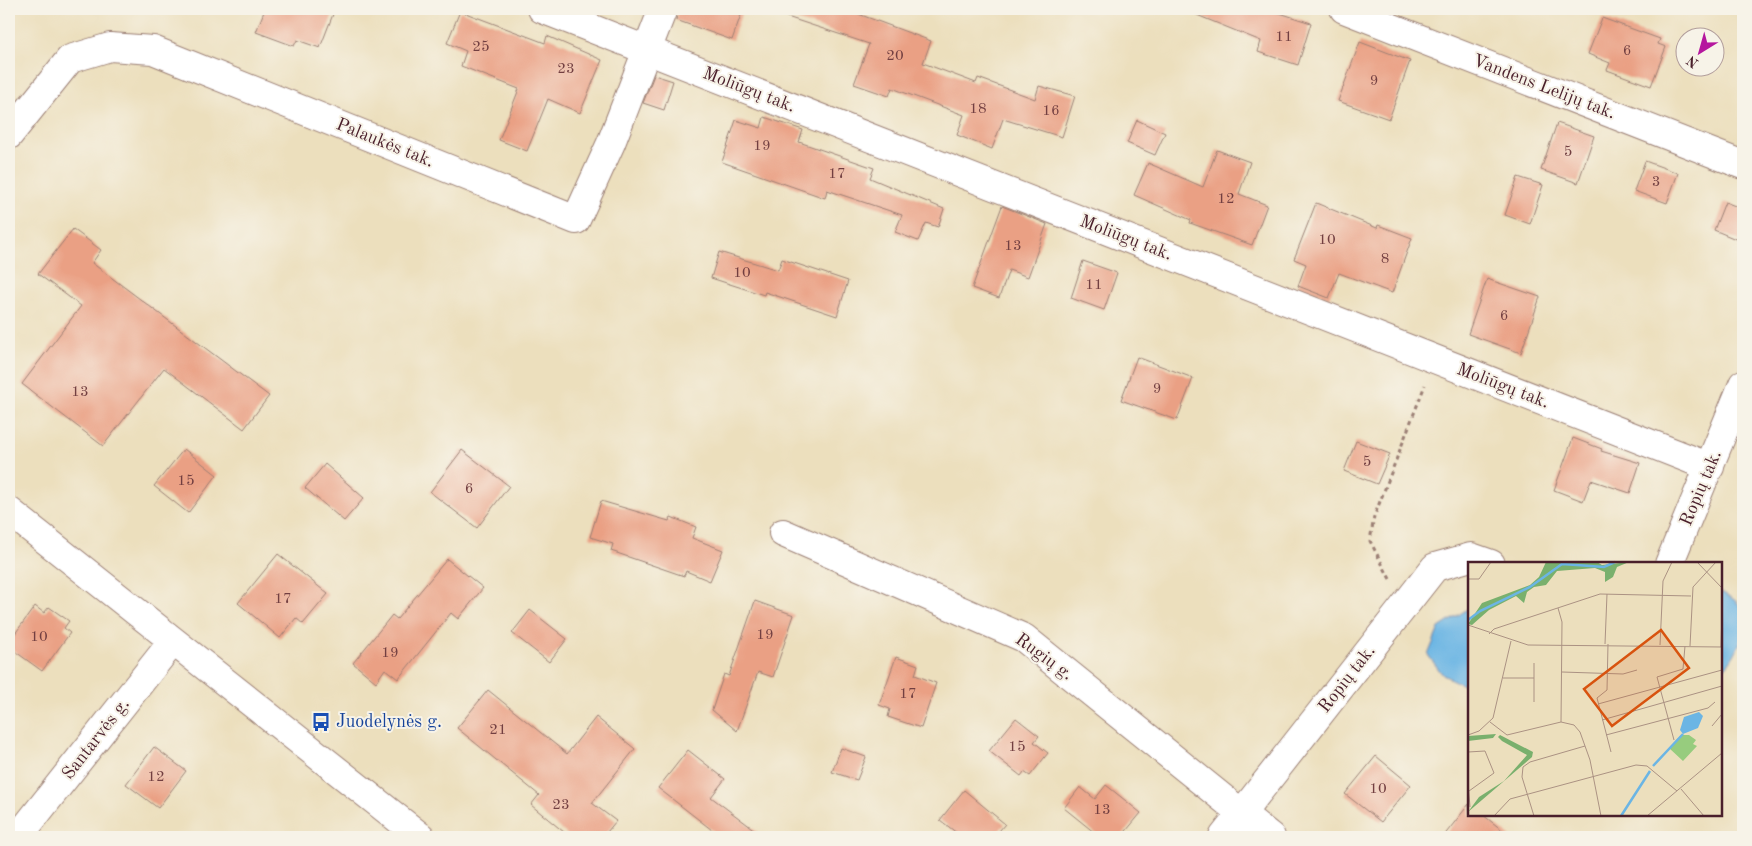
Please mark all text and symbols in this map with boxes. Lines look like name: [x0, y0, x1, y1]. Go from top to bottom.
north arrow: [1674, 28, 1724, 78]
house number: 11: [1275, 30, 1293, 45]
house number: 25: [472, 40, 490, 55]
house number: 6: [1623, 44, 1631, 59]
house number: 20: [886, 49, 904, 64]
street label: Vandens Lelijų tak.: [1470, 51, 1618, 123]
text: N: [1684, 53, 1701, 70]
house number: 23: [557, 62, 575, 77]
street label: Moliūgų tak.: [700, 64, 798, 116]
house number: 9: [1370, 74, 1378, 89]
house number: 18: [969, 102, 987, 117]
house number: 16: [1042, 104, 1060, 119]
street label: Palaukės tak.: [334, 115, 436, 171]
house number: 19: [753, 139, 771, 154]
house number: 5: [1564, 145, 1572, 160]
house number: 17: [828, 167, 846, 182]
house number: 3: [1652, 175, 1660, 190]
house number: 12: [1217, 192, 1235, 207]
street label: Moliūgų tak.: [1077, 212, 1175, 264]
house number: 10: [1318, 233, 1336, 248]
house number: 13: [1004, 239, 1022, 254]
house number: 8: [1381, 252, 1389, 267]
house number: 10: [733, 266, 751, 281]
house number: 11: [1085, 278, 1103, 293]
house number: 6: [1500, 309, 1508, 324]
street label: Moliūgų tak.: [1454, 360, 1552, 412]
house number: 9: [1153, 382, 1161, 397]
house number: 13: [71, 385, 89, 400]
street label: Ropių tak.: [1677, 448, 1725, 528]
house number: 5: [1363, 455, 1371, 470]
house number: 15: [177, 474, 195, 489]
house number: 6: [465, 482, 473, 497]
inset map: [1468, 562, 1722, 816]
house number: 17: [274, 592, 292, 607]
house number: 19: [756, 628, 774, 643]
house number: 10: [30, 630, 48, 645]
street label: Rugių g.: [1012, 630, 1076, 684]
street label: Ropių tak.: [1315, 642, 1379, 716]
house number: 19: [381, 646, 399, 661]
house number: 17: [899, 687, 917, 702]
street label: Santarvės g.: [59, 695, 133, 783]
bus stop icon: Juodelynės g.: [310, 711, 332, 733]
place label: Juodelynės g.: [336, 713, 442, 731]
house number: 21: [489, 723, 507, 738]
house number: 15: [1008, 740, 1026, 755]
house number: 12: [147, 770, 165, 785]
house number: 10: [1369, 782, 1387, 797]
house number: 23: [552, 798, 570, 813]
house number: 13: [1093, 803, 1111, 818]

